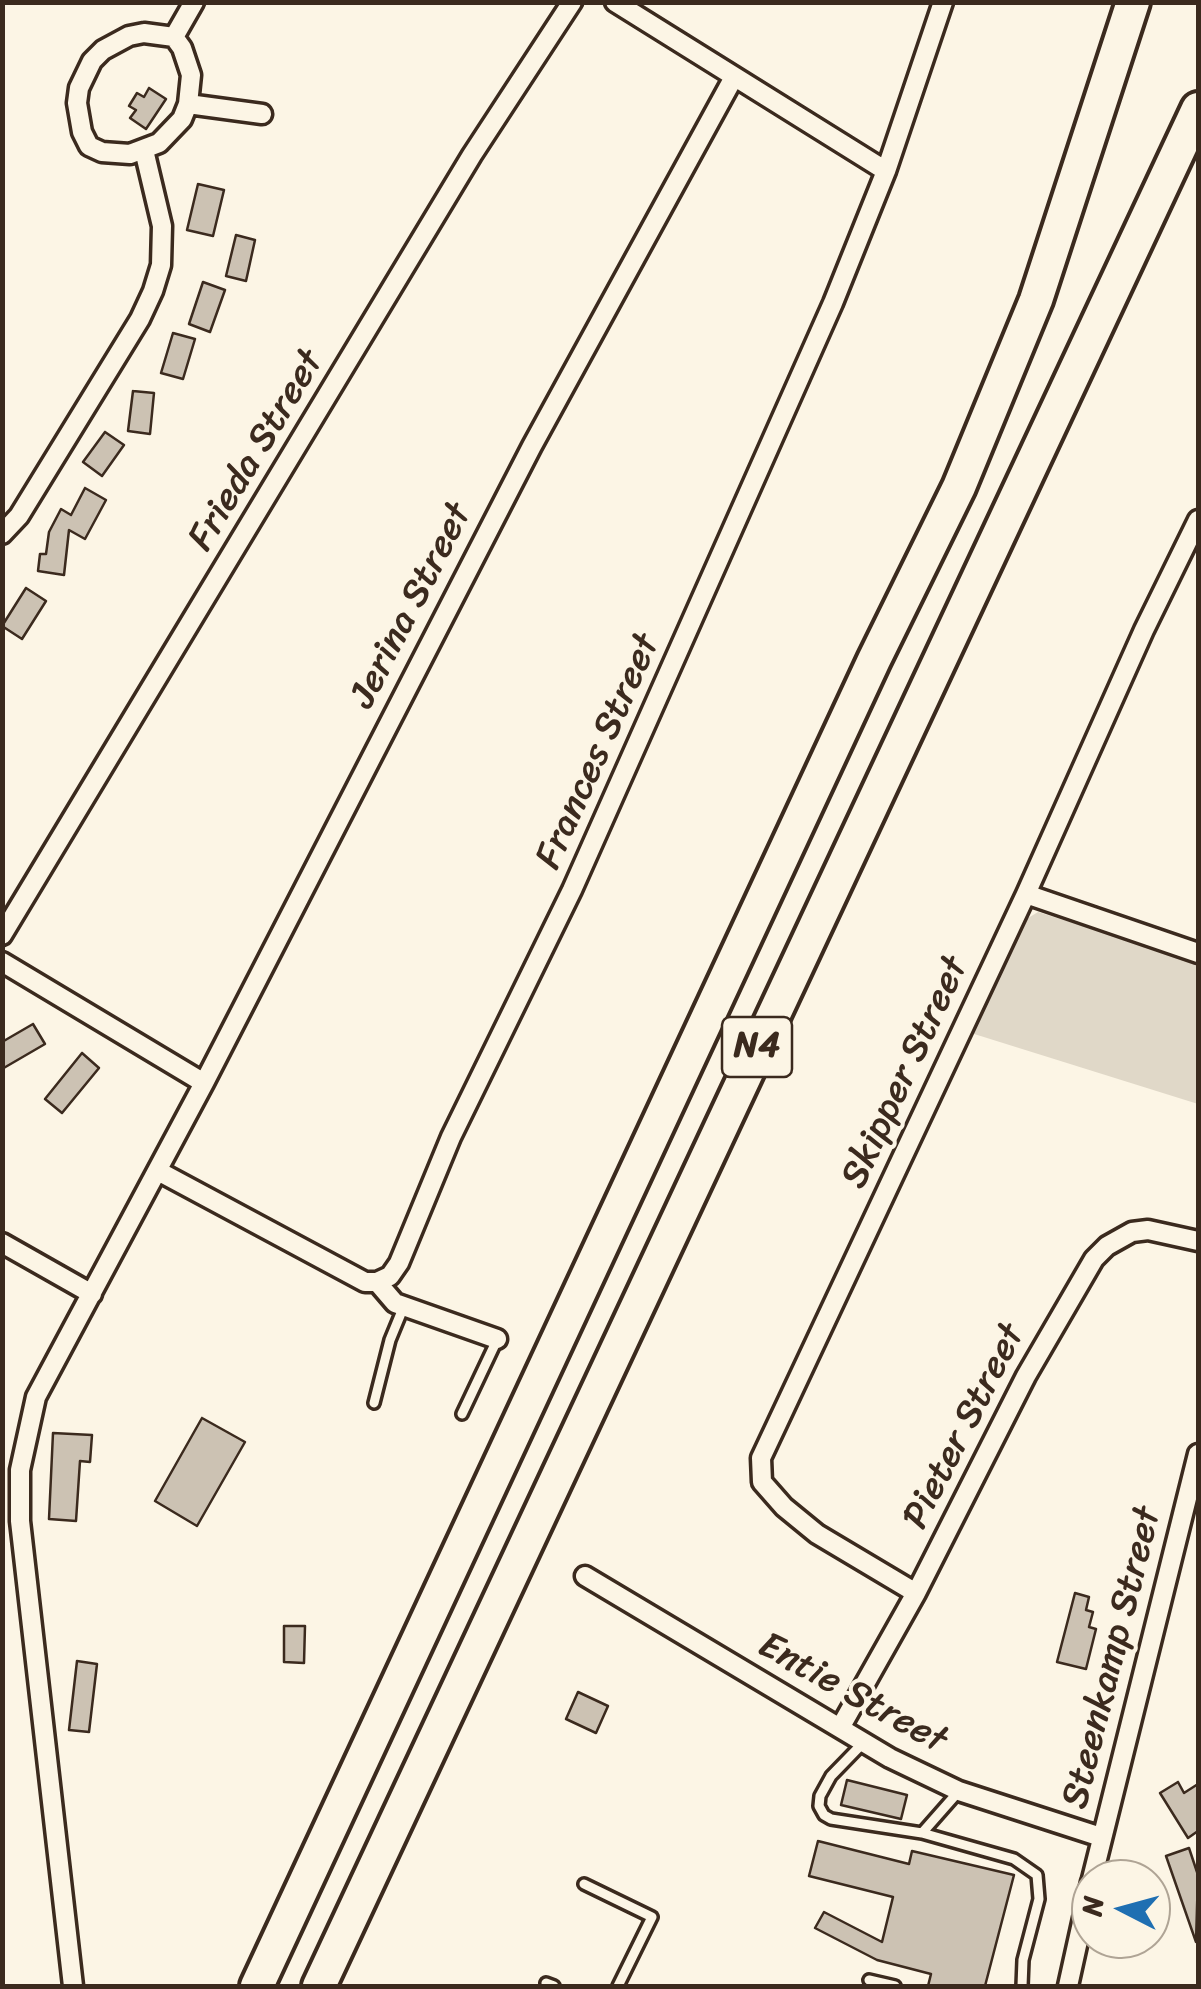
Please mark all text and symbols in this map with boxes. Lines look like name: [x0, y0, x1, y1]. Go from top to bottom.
street label: Frieda Street: [179, 343, 335, 559]
street label: Jerina Street: [341, 496, 483, 716]
street label: Frances Street: [527, 628, 671, 876]
street label: Skipper Street: [832, 950, 980, 1196]
road number: N4: [722, 1017, 792, 1077]
street label: Pieter Street: [894, 1317, 1036, 1537]
street label: Steenkamp Street: [1054, 1503, 1172, 1813]
street label: Entie Street: [750, 1624, 954, 1764]
north arrow: [1071, 1859, 1171, 1959]
text: N: [1067, 1894, 1118, 1918]

